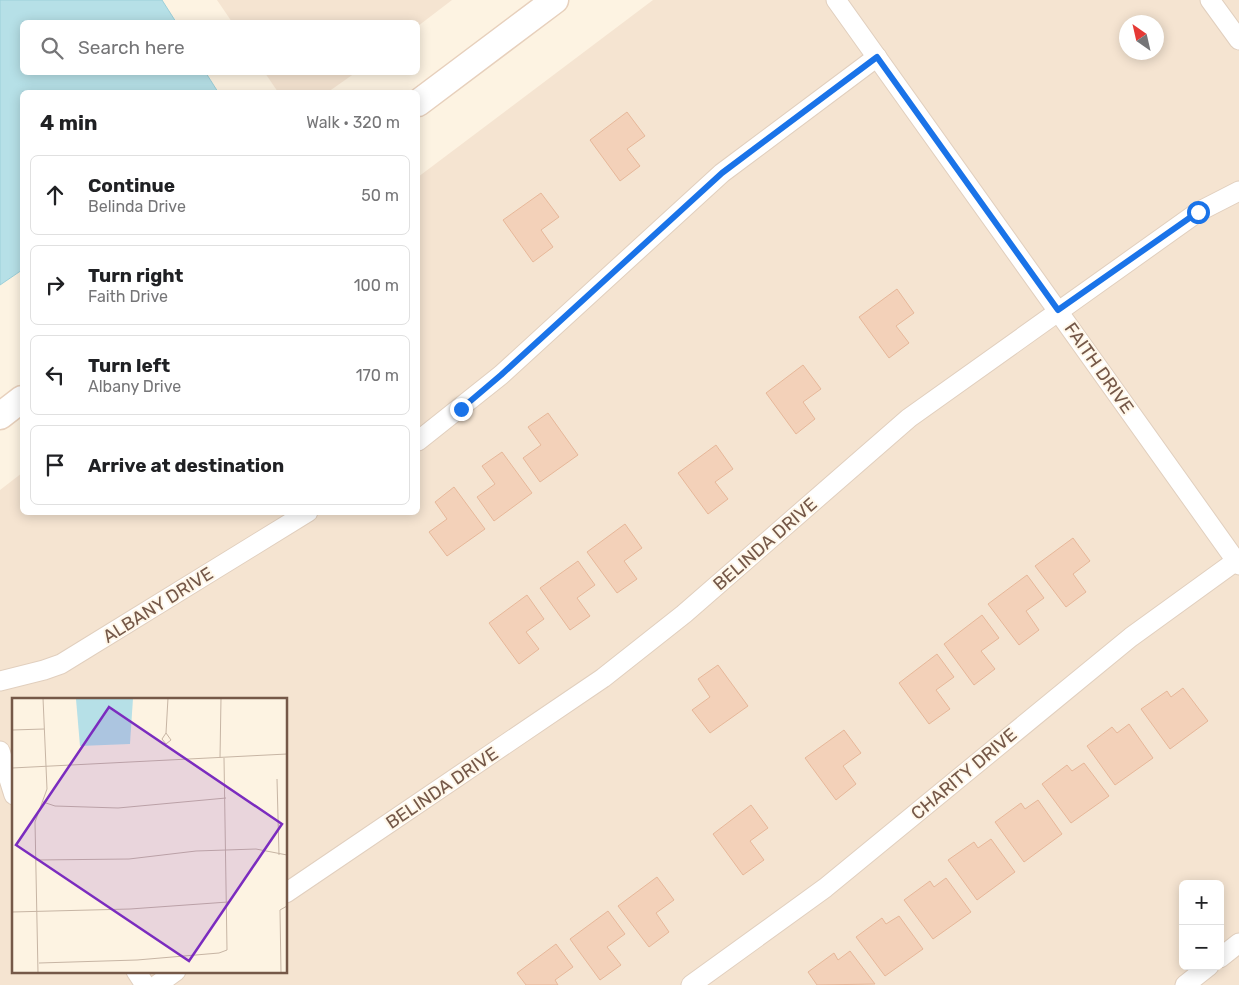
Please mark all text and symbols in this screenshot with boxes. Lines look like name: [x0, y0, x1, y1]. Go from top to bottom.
north arrow: [1119, 15, 1164, 60]
search box: [20, 20, 420, 75]
icon: search: [38, 34, 66, 62]
text: Search here: [78, 36, 185, 59]
text: 4 min: [40, 110, 98, 135]
text: Walk · 320 m: [306, 113, 400, 132]
text: Continue: [88, 174, 175, 197]
icon: ahead: [41, 181, 69, 209]
text: 50 m: [361, 186, 399, 205]
text: Belinda Drive: [88, 197, 186, 216]
route start: [1187, 201, 1210, 224]
text: Turn right: [88, 264, 183, 287]
icon: right: [41, 271, 69, 299]
text: 100 m: [354, 276, 399, 295]
text: Faith Drive: [88, 287, 168, 306]
street label: FAITH DRIVE: [1060, 318, 1138, 418]
text: Turn left: [88, 354, 170, 377]
icon: left: [41, 361, 69, 389]
text: 170 m: [356, 366, 399, 385]
text: Albany Drive: [88, 377, 181, 396]
route end: [450, 398, 473, 421]
icon: arrive: [41, 451, 69, 479]
text: Arrive at destination: [88, 454, 284, 477]
street label: BELINDA DRIVE: [709, 493, 821, 595]
street label: ALBANY DRIVE: [99, 562, 217, 648]
inset map: [12, 698, 288, 972]
street label: CHARITY DRIVE: [907, 723, 1021, 825]
street label: BELINDA DRIVE: [382, 742, 502, 834]
map controls: [1179, 880, 1224, 970]
button: +: [1179, 880, 1224, 925]
button: −: [1179, 925, 1224, 970]

